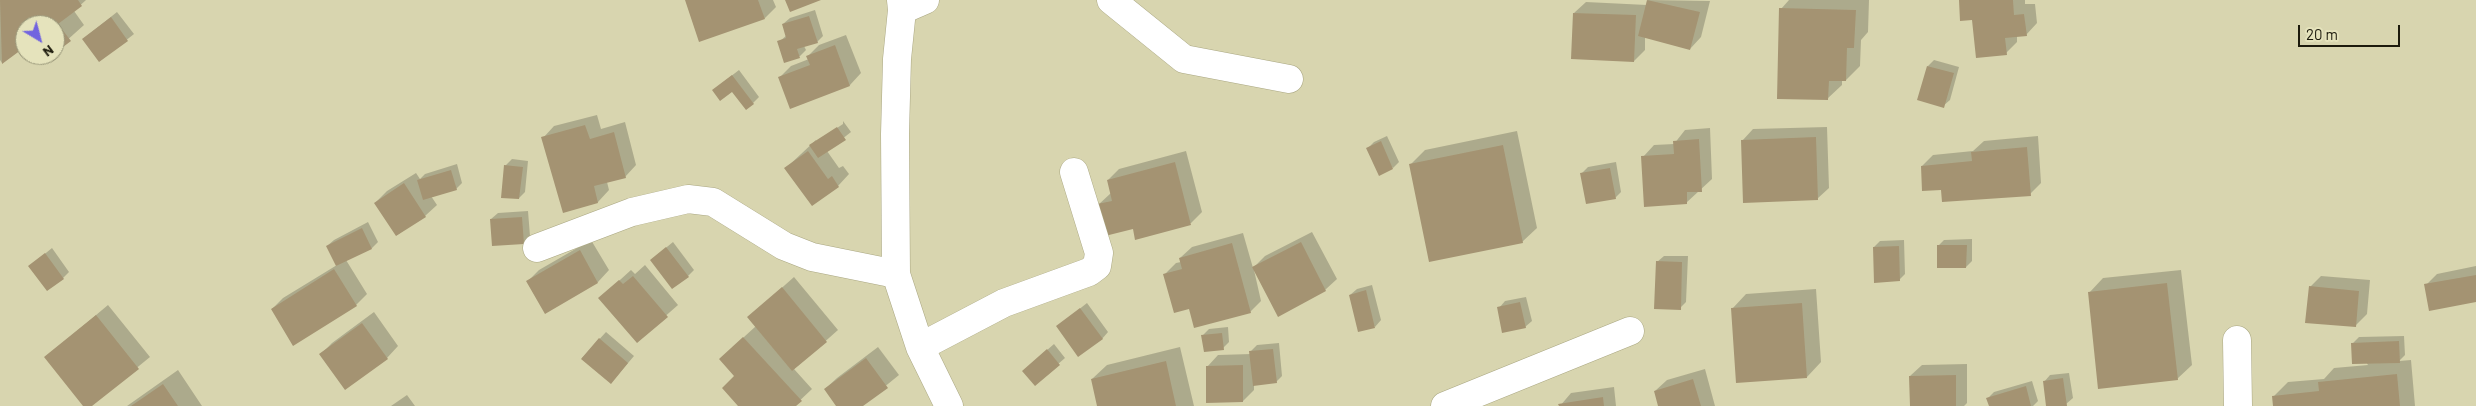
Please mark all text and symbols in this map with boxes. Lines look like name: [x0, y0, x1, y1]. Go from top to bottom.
north arrow: [15, 15, 65, 65]
scale bar: [2301, 15, 2404, 47]
text: 20 m: [2306, 25, 2338, 43]
text: N: [40, 42, 58, 61]

